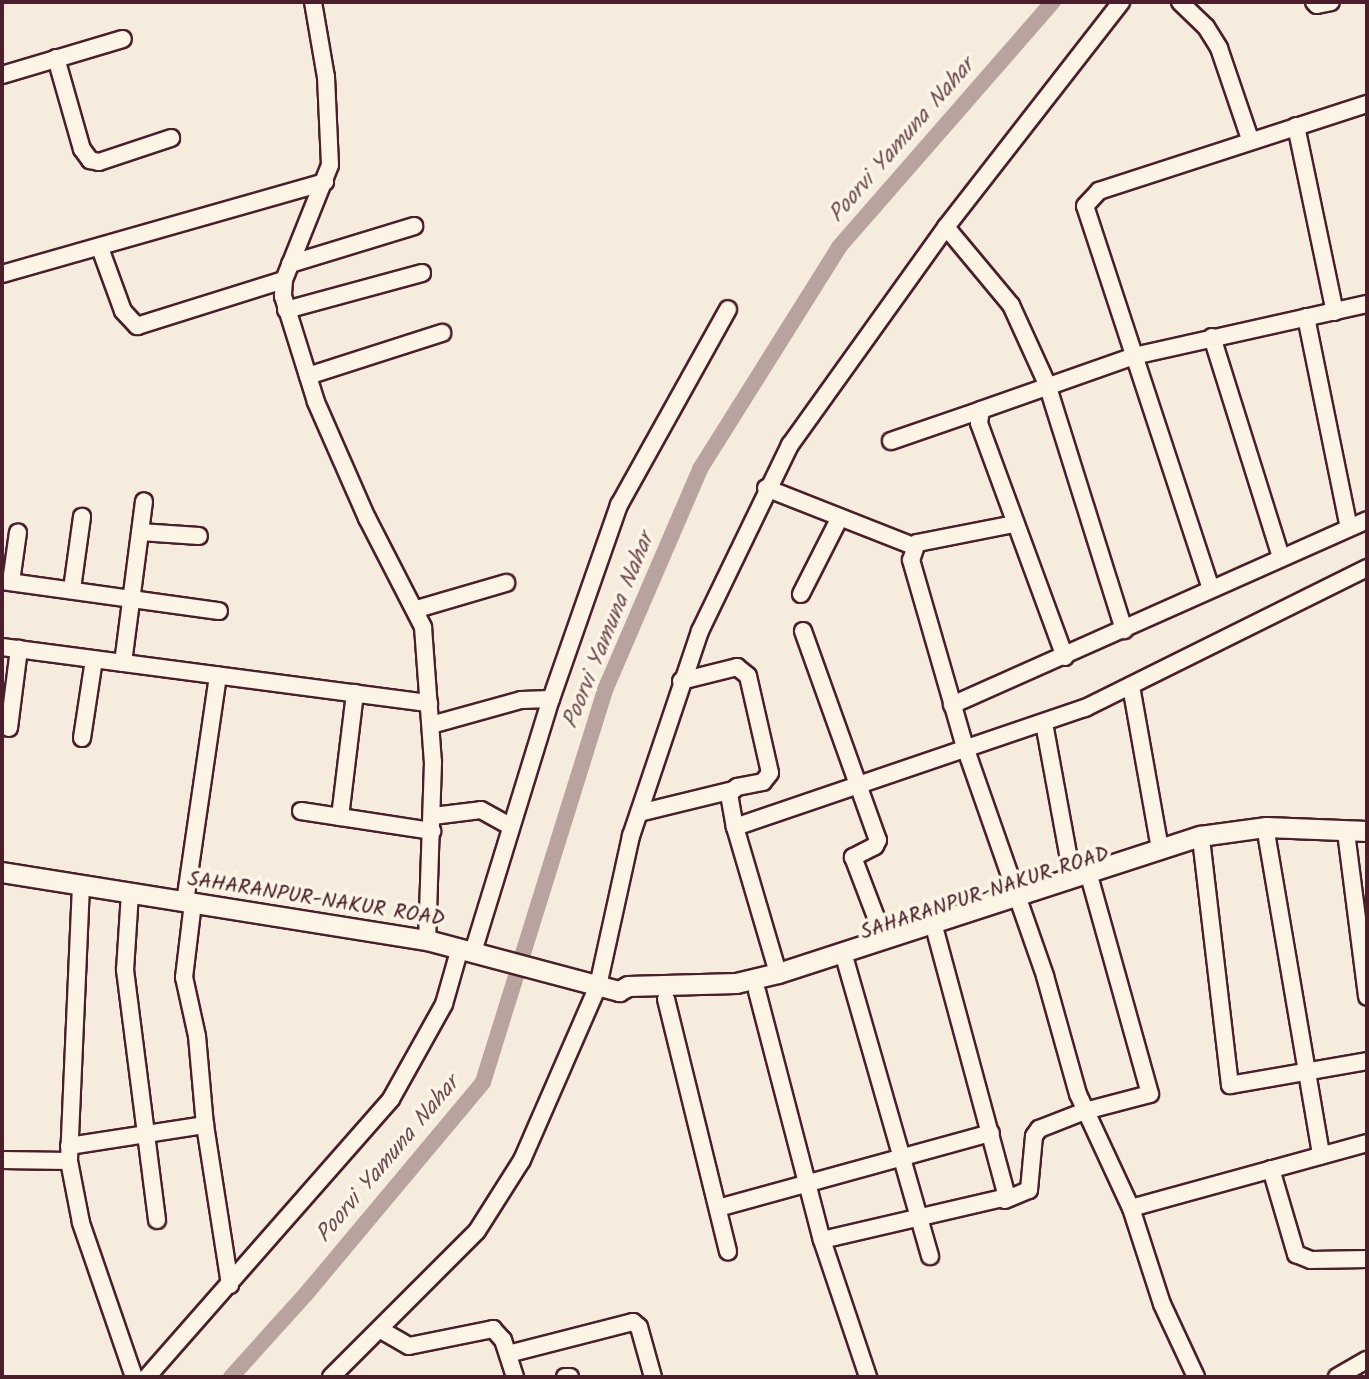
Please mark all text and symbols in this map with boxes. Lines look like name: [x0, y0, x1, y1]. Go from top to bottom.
water label: Poorvi Yamuna Nahar: [823, 53, 981, 229]
water label: Poorvi Yamuna Nahar: [557, 529, 661, 733]
street label: SAHARANPUR-NAKUR ROAD: [857, 842, 1113, 946]
street label: SAHARANPUR-NAKUR ROAD: [186, 867, 446, 933]
water label: Poorvi Yamuna Nahar: [311, 1071, 465, 1249]

